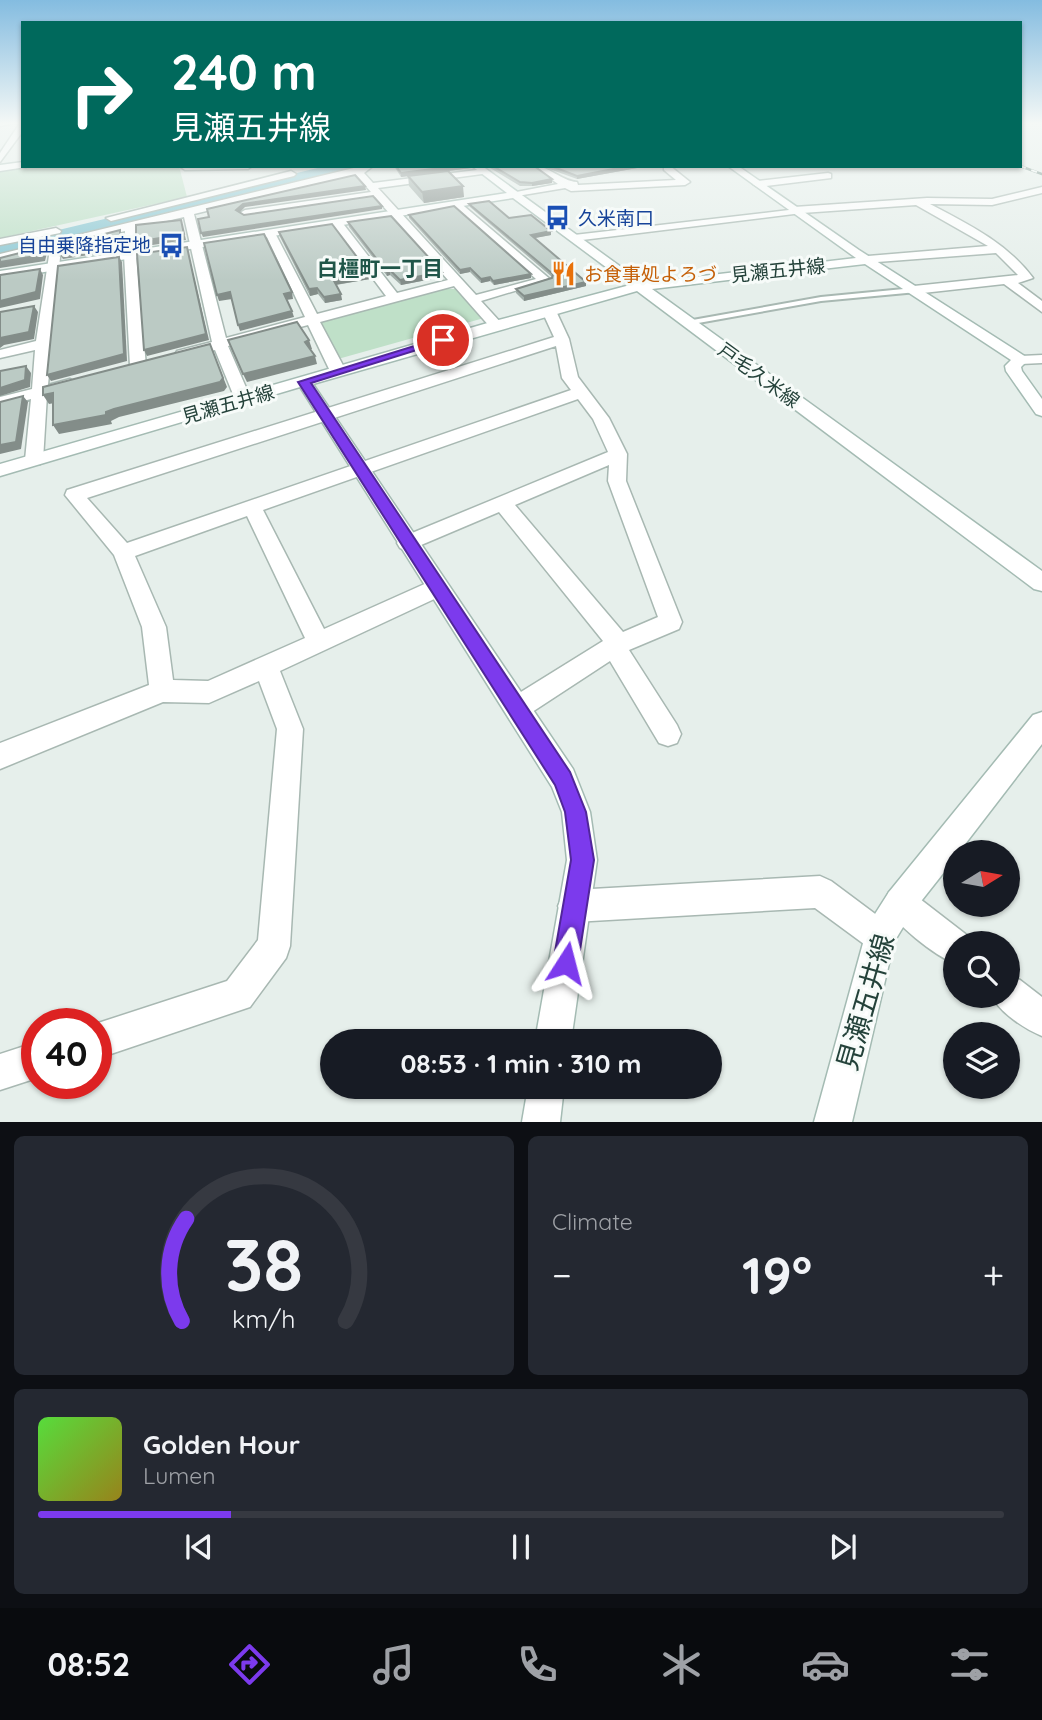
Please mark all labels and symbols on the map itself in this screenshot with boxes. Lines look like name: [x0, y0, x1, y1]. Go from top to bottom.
bus stop icon: 久米南口: [544, 204, 572, 232]
place label: 久米南口: [578, 206, 654, 230]
bus stop icon: 自由乗降指定地: [157, 231, 185, 259]
place label: 自由乗降指定地: [18, 233, 151, 257]
street label: 見瀬五井線: [729, 253, 827, 287]
district label: 白橿町一丁目: [317, 255, 443, 281]
restaurant icon: お食事処よろづ: [550, 260, 578, 288]
place label: お食事処よろづ: [584, 262, 717, 286]
pin: [413, 310, 473, 370]
street label: 戸毛久米線: [714, 337, 804, 413]
street label: 見瀬五井線: [179, 379, 277, 429]
north arrow: [943, 840, 1020, 917]
position arrow: [529, 926, 603, 1000]
street label: 見瀬五井線: [829, 930, 901, 1074]
speed limit sign: 40: [21, 1008, 112, 1099]

